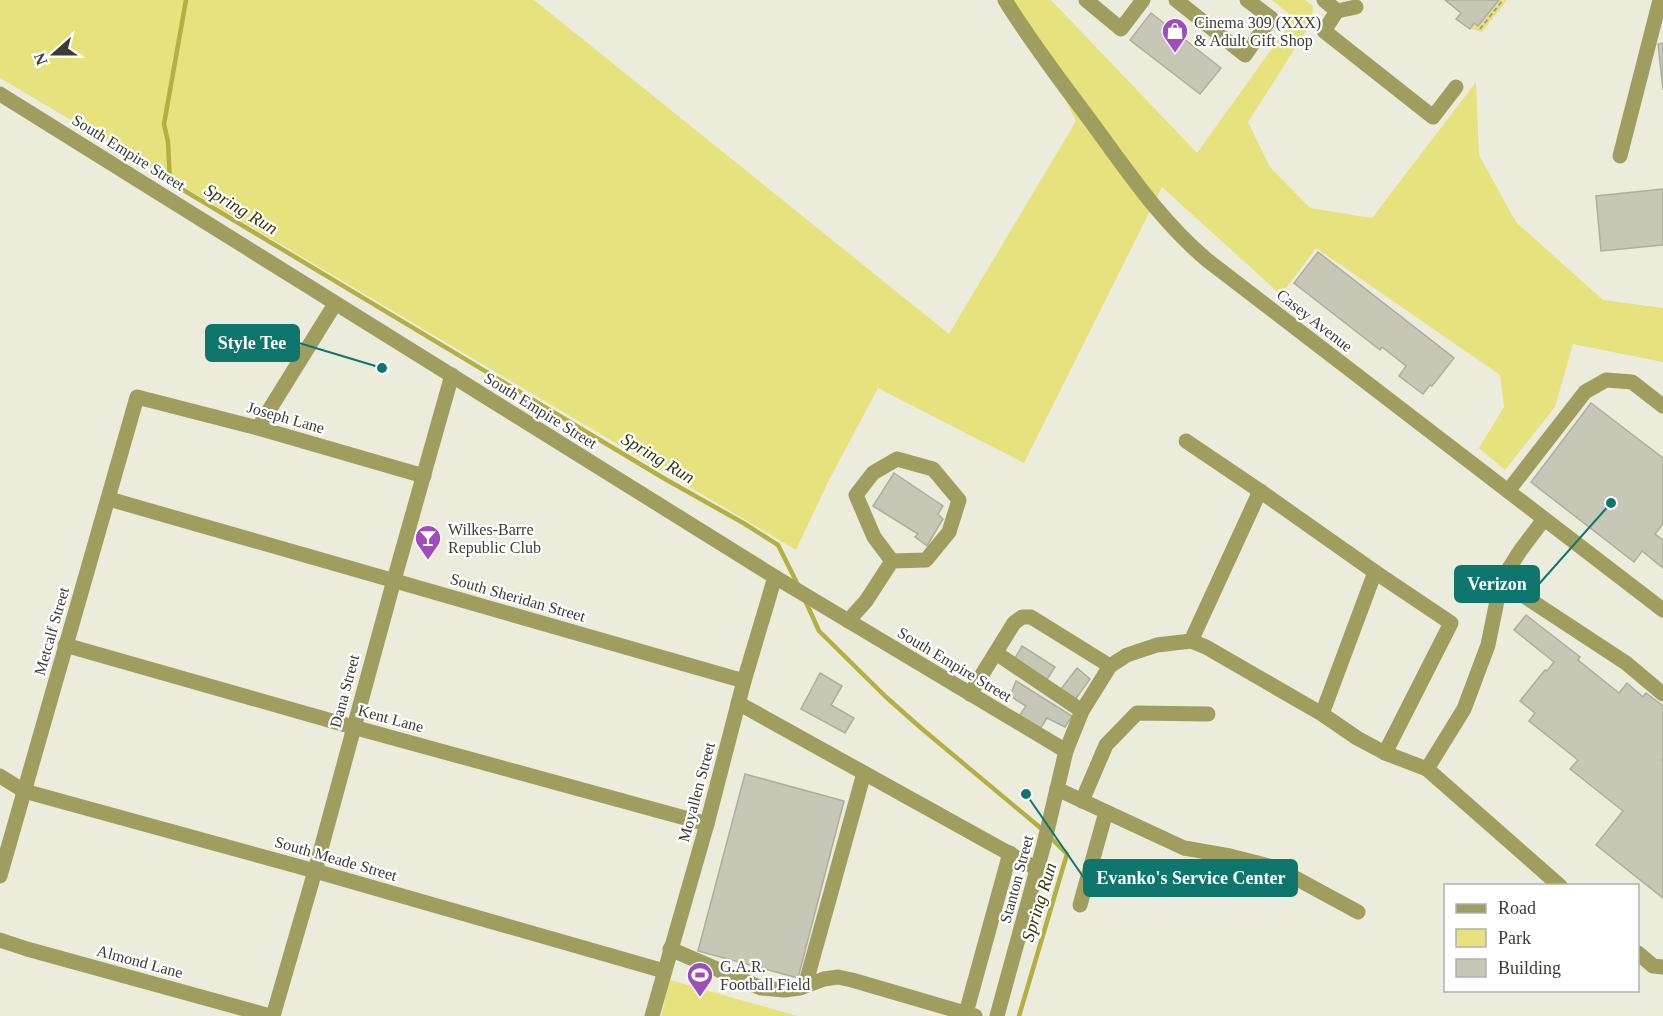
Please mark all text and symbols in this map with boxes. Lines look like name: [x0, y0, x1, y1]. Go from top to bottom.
place label: Cinema 309 (XXX) & Adult Gift Shop: [1194, 14, 1321, 50]
shop icon: Cinema 309 (XXX) & Adult Gift Shop: [1160, 16, 1190, 54]
north arrow: [24, 24, 84, 84]
text: N: [30, 50, 50, 68]
street label: South Empire Street: [69, 111, 189, 195]
water label: Spring Run: [201, 179, 281, 239]
street label: Casey Avenue: [1273, 286, 1356, 356]
callout: Style Tee: [206, 325, 299, 361]
text: Style Tee: [218, 333, 286, 353]
street label: South Empire Street: [481, 369, 601, 453]
street label: Joseph Lane: [245, 398, 326, 438]
water label: Spring Run: [618, 428, 698, 488]
place label: Wilkes-Barre Republic Club: [448, 521, 541, 557]
bar icon: Wilkes-Barre Republic Club: [413, 523, 443, 561]
callout: Verizon: [1455, 566, 1539, 602]
street label: South Sheridan Street: [448, 570, 588, 625]
text: Verizon: [1467, 574, 1527, 594]
street label: Metcalf Street: [31, 584, 72, 677]
street label: South Empire Street: [894, 624, 1015, 706]
street label: Dana Street: [327, 652, 363, 730]
street label: Kent Lane: [356, 702, 425, 735]
street label: Moyallen Street: [675, 740, 719, 844]
street label: South Meade Street: [273, 833, 399, 884]
street label: Stanton Street: [997, 833, 1037, 925]
water label: Spring Run: [1018, 860, 1060, 944]
callout: Evanko's Service Center: [1084, 860, 1297, 896]
text: Evanko's Service Center: [1097, 868, 1285, 888]
legend: [1444, 884, 1639, 992]
text: Road: [1498, 898, 1536, 918]
text: Park: [1498, 928, 1531, 948]
street label: Almond Lane: [95, 942, 185, 981]
place label: G.A.R. Football Field: [720, 958, 810, 993]
text: Building: [1498, 958, 1561, 978]
sports icon: G.A.R. Football Field: [685, 960, 715, 998]

